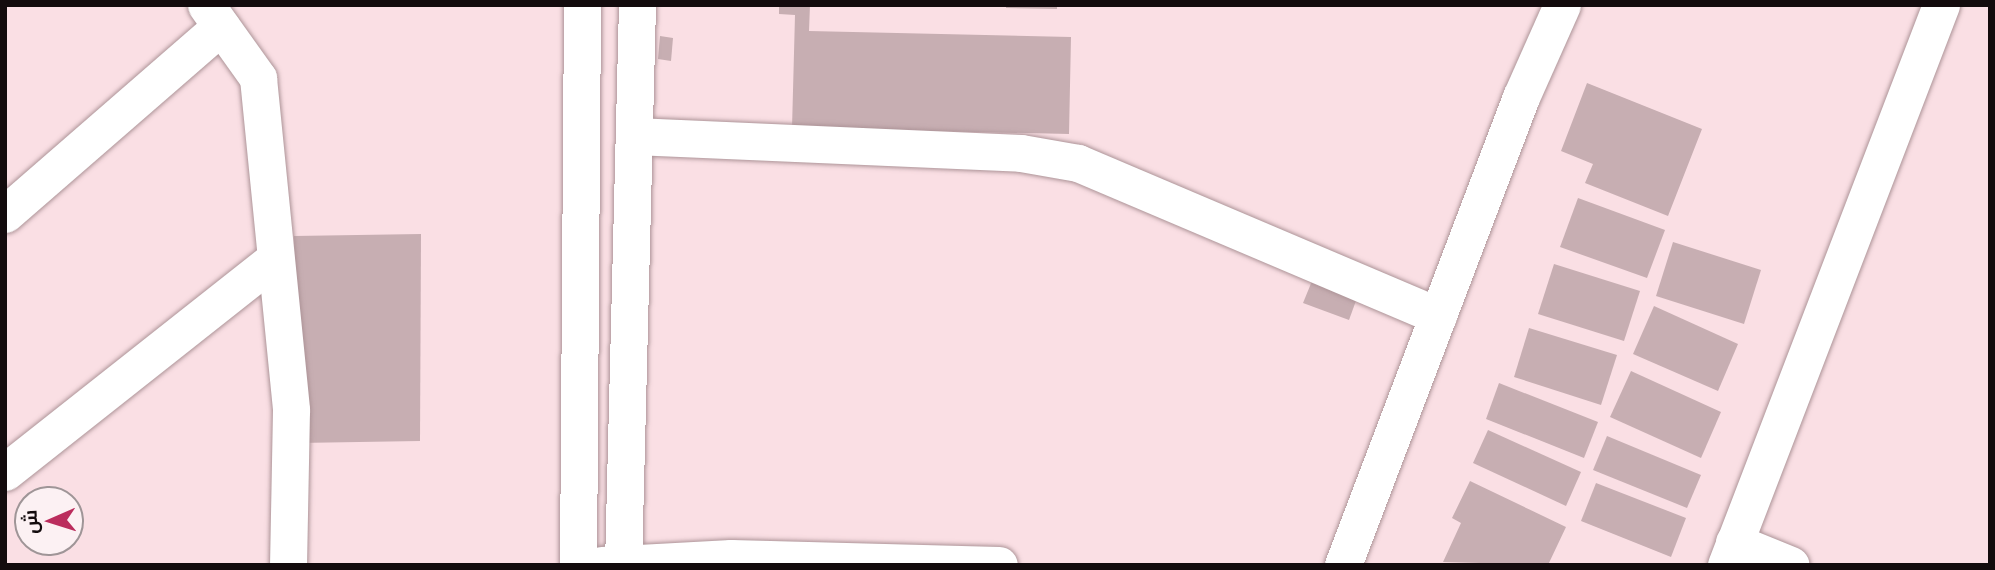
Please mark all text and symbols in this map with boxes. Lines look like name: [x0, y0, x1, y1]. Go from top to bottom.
north arrow: [14, 486, 84, 556]
text: ش: [17, 509, 43, 535]

